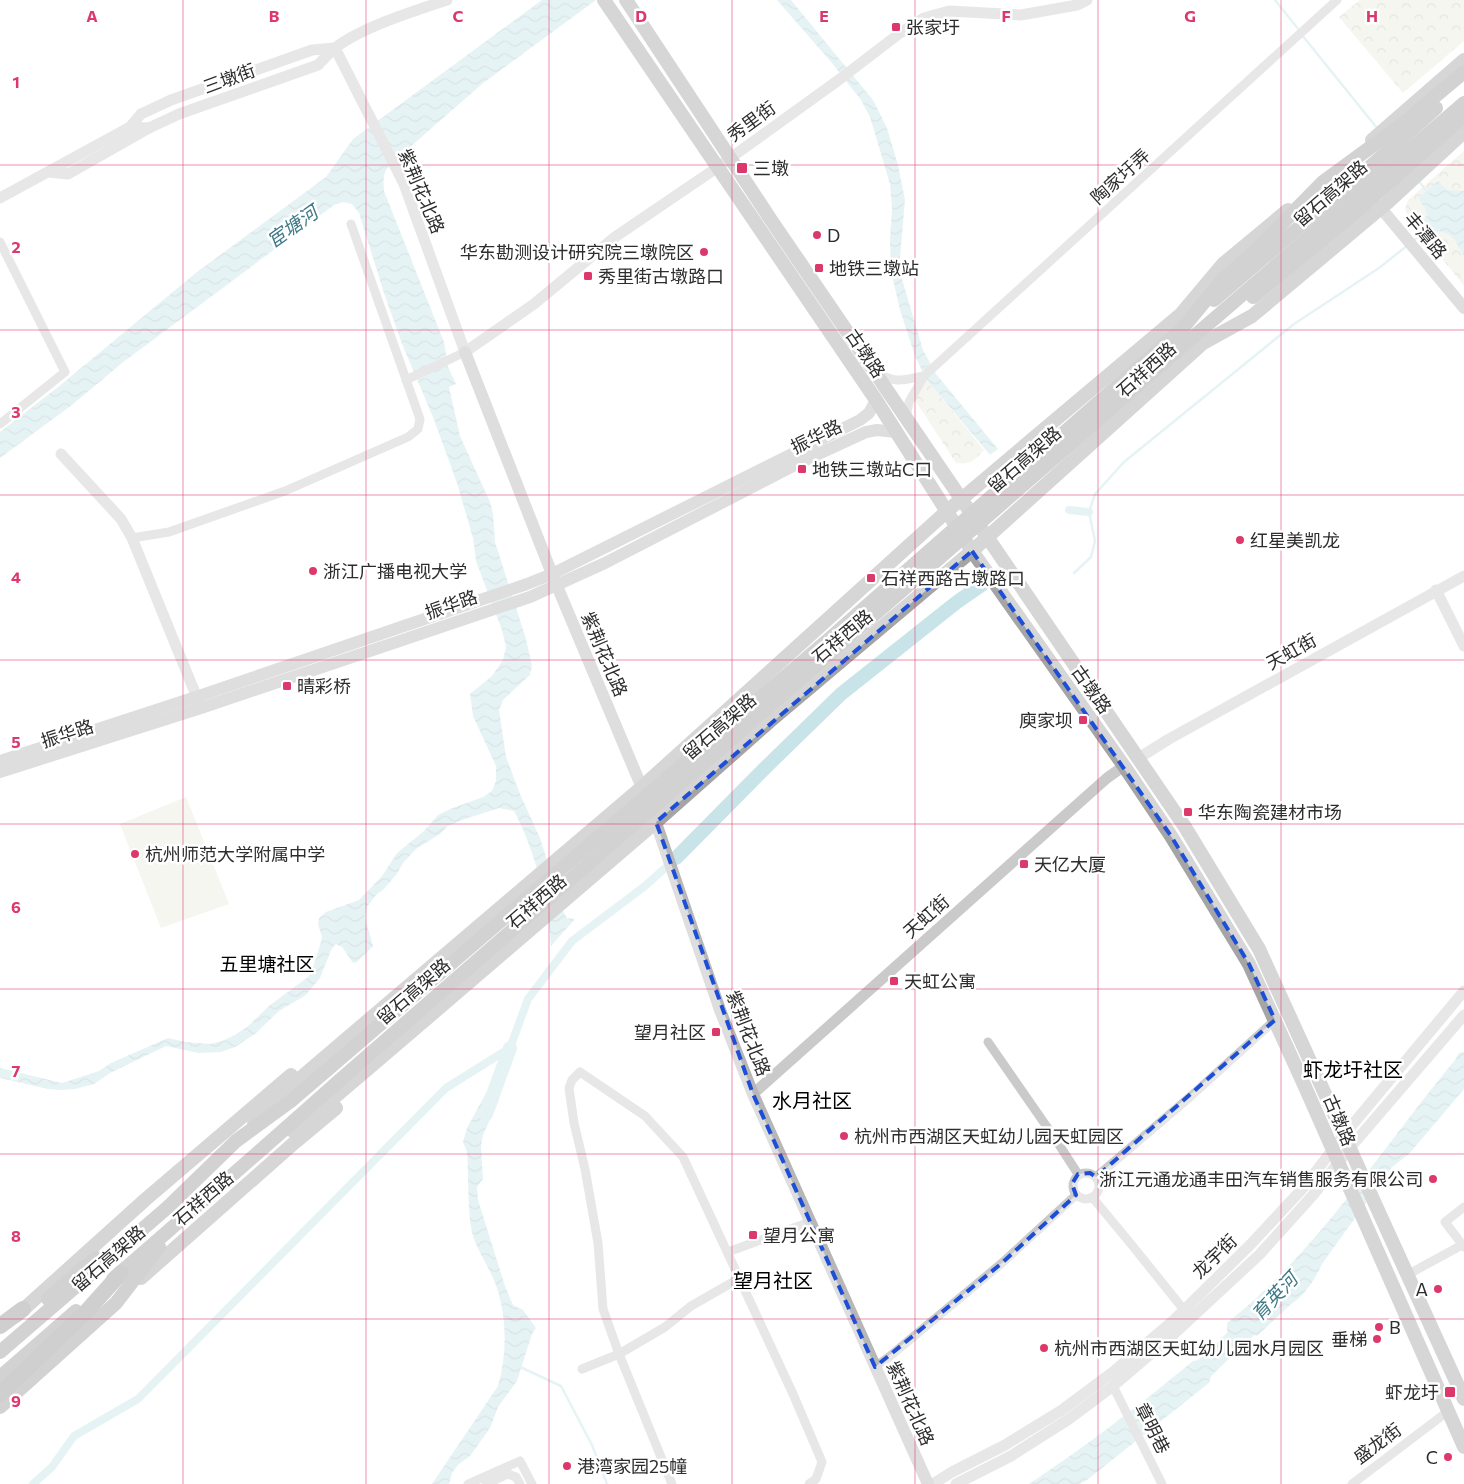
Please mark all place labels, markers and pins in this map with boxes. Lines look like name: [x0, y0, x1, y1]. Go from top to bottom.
place label: 张家圩: [906, 16, 960, 38]
marker: 张家圩: [890, 21, 902, 33]
place label: 三墩: [753, 157, 789, 179]
marker: 三墩: [735, 161, 749, 175]
place label: D: [827, 224, 840, 246]
marker: D: [811, 229, 823, 241]
place label: 华东勘测设计研究院三墩院区: [460, 241, 694, 263]
marker: 华东勘测设计研究院三墩院区: [698, 246, 710, 258]
place label: 地铁三墩站: [829, 257, 919, 279]
marker: 地铁三墩站: [813, 262, 825, 274]
place label: 秀里街古墩路口: [598, 265, 724, 287]
marker: 秀里街古墩路口: [582, 270, 594, 282]
place label: 地铁三墩站C口: [812, 458, 932, 480]
marker: 地铁三墩站C口: [796, 463, 808, 475]
place label: 红星美凯龙: [1250, 529, 1340, 551]
marker: 红星美凯龙: [1234, 534, 1246, 546]
place label: 浙江广播电视大学: [323, 560, 467, 582]
marker: 浙江广播电视大学: [307, 565, 319, 577]
place label: 石祥西路古墩路口: [881, 567, 1025, 589]
marker: 石祥西路古墩路口: [865, 572, 877, 584]
place label: 晴彩桥: [297, 675, 351, 697]
marker: 晴彩桥: [281, 680, 293, 692]
place label: 庾家坝: [1019, 709, 1073, 731]
marker: 庾家坝: [1077, 714, 1089, 726]
place label: 华东陶瓷建材市场: [1198, 801, 1342, 823]
marker: 华东陶瓷建材市场: [1182, 806, 1194, 818]
place label: 杭州师范大学附属中学: [145, 843, 325, 865]
marker: 杭州师范大学附属中学: [129, 848, 141, 860]
place label: 天亿大厦: [1034, 853, 1106, 875]
marker: 天亿大厦: [1018, 858, 1030, 870]
place label: 天虹公寓: [904, 970, 976, 992]
marker: 天虹公寓: [888, 975, 900, 987]
place label: 望月社区: [634, 1021, 706, 1043]
marker: 望月社区: [710, 1026, 722, 1038]
place label: 杭州市西湖区天虹幼儿园天虹园区: [854, 1125, 1124, 1147]
marker: 杭州市西湖区天虹幼儿园天虹园区: [838, 1130, 850, 1142]
place label: 浙江元通龙通丰田汽车销售服务有限公司: [1099, 1168, 1423, 1190]
marker: 浙江元通龙通丰田汽车销售服务有限公司: [1427, 1173, 1439, 1185]
place label: 望月公寓: [763, 1224, 835, 1246]
marker: 望月公寓: [747, 1229, 759, 1241]
place label: A: [1416, 1278, 1428, 1300]
marker: A: [1432, 1283, 1444, 1295]
place label: B: [1389, 1316, 1401, 1338]
marker: B: [1373, 1321, 1385, 1333]
place label: 垂梯: [1331, 1328, 1367, 1350]
marker: 垂梯: [1371, 1333, 1383, 1345]
place label: 杭州市西湖区天虹幼儿园水月园区: [1054, 1337, 1324, 1359]
marker: 杭州市西湖区天虹幼儿园水月园区: [1038, 1342, 1050, 1354]
place label: 虾龙圩: [1385, 1381, 1439, 1403]
marker: 虾龙圩: [1443, 1385, 1457, 1399]
place label: C: [1426, 1446, 1438, 1468]
marker: C: [1442, 1451, 1454, 1463]
place label: 港湾家园25幢: [577, 1455, 687, 1477]
marker: 港湾家园25幢: [561, 1460, 573, 1472]

